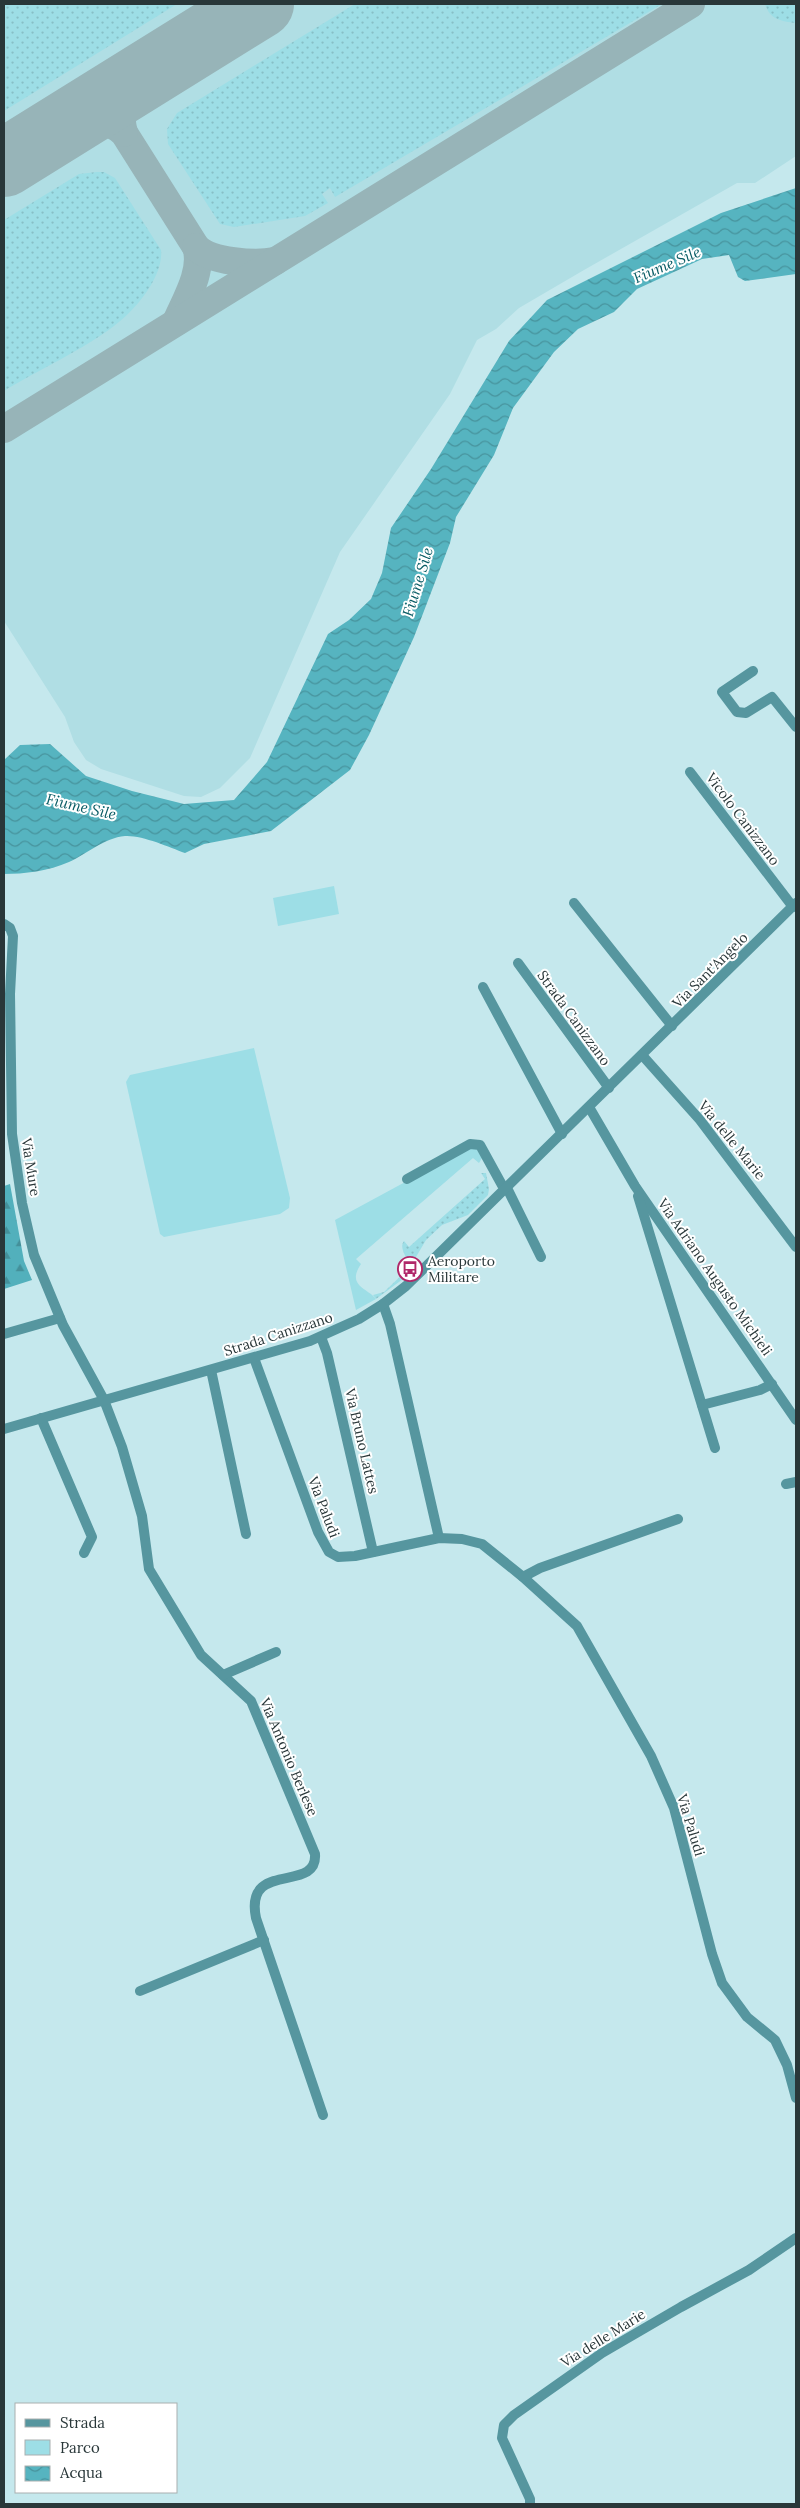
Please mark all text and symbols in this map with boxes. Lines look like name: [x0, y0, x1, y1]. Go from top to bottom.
water label: Fiume Sile: [630, 242, 703, 287]
water label: Fiume Sile: [398, 545, 437, 619]
street label: Vicolo Canizzano: [702, 768, 784, 869]
water label: Fiume Sile: [44, 789, 118, 824]
street label: Via Sant'Angelo: [668, 928, 752, 1012]
street label: Strada Canizzano: [533, 967, 615, 1069]
street label: Via delle Marie: [694, 1096, 770, 1183]
street label: Via Mure: [17, 1136, 45, 1198]
street label: Via Adriano Augusto Michieli: [653, 1194, 776, 1359]
place label: Aeroporto Militare: [427, 1252, 495, 1286]
bus stop icon: Aeroporto Militare: [397, 1256, 423, 1282]
street label: Strada Canizzano: [221, 1308, 335, 1360]
street label: Via Bruno Lattes: [341, 1386, 383, 1496]
street label: Via Paludi: [304, 1473, 344, 1540]
street label: Via Antonio Berlese: [256, 1694, 322, 1819]
street label: Via Paludi: [673, 1791, 709, 1858]
street label: Via delle Marie: [557, 2305, 649, 2372]
legend: [15, 2403, 178, 2493]
text: Strada: [60, 2413, 105, 2432]
text: Parco: [60, 2438, 100, 2457]
text: Acqua: [59, 2463, 103, 2482]

